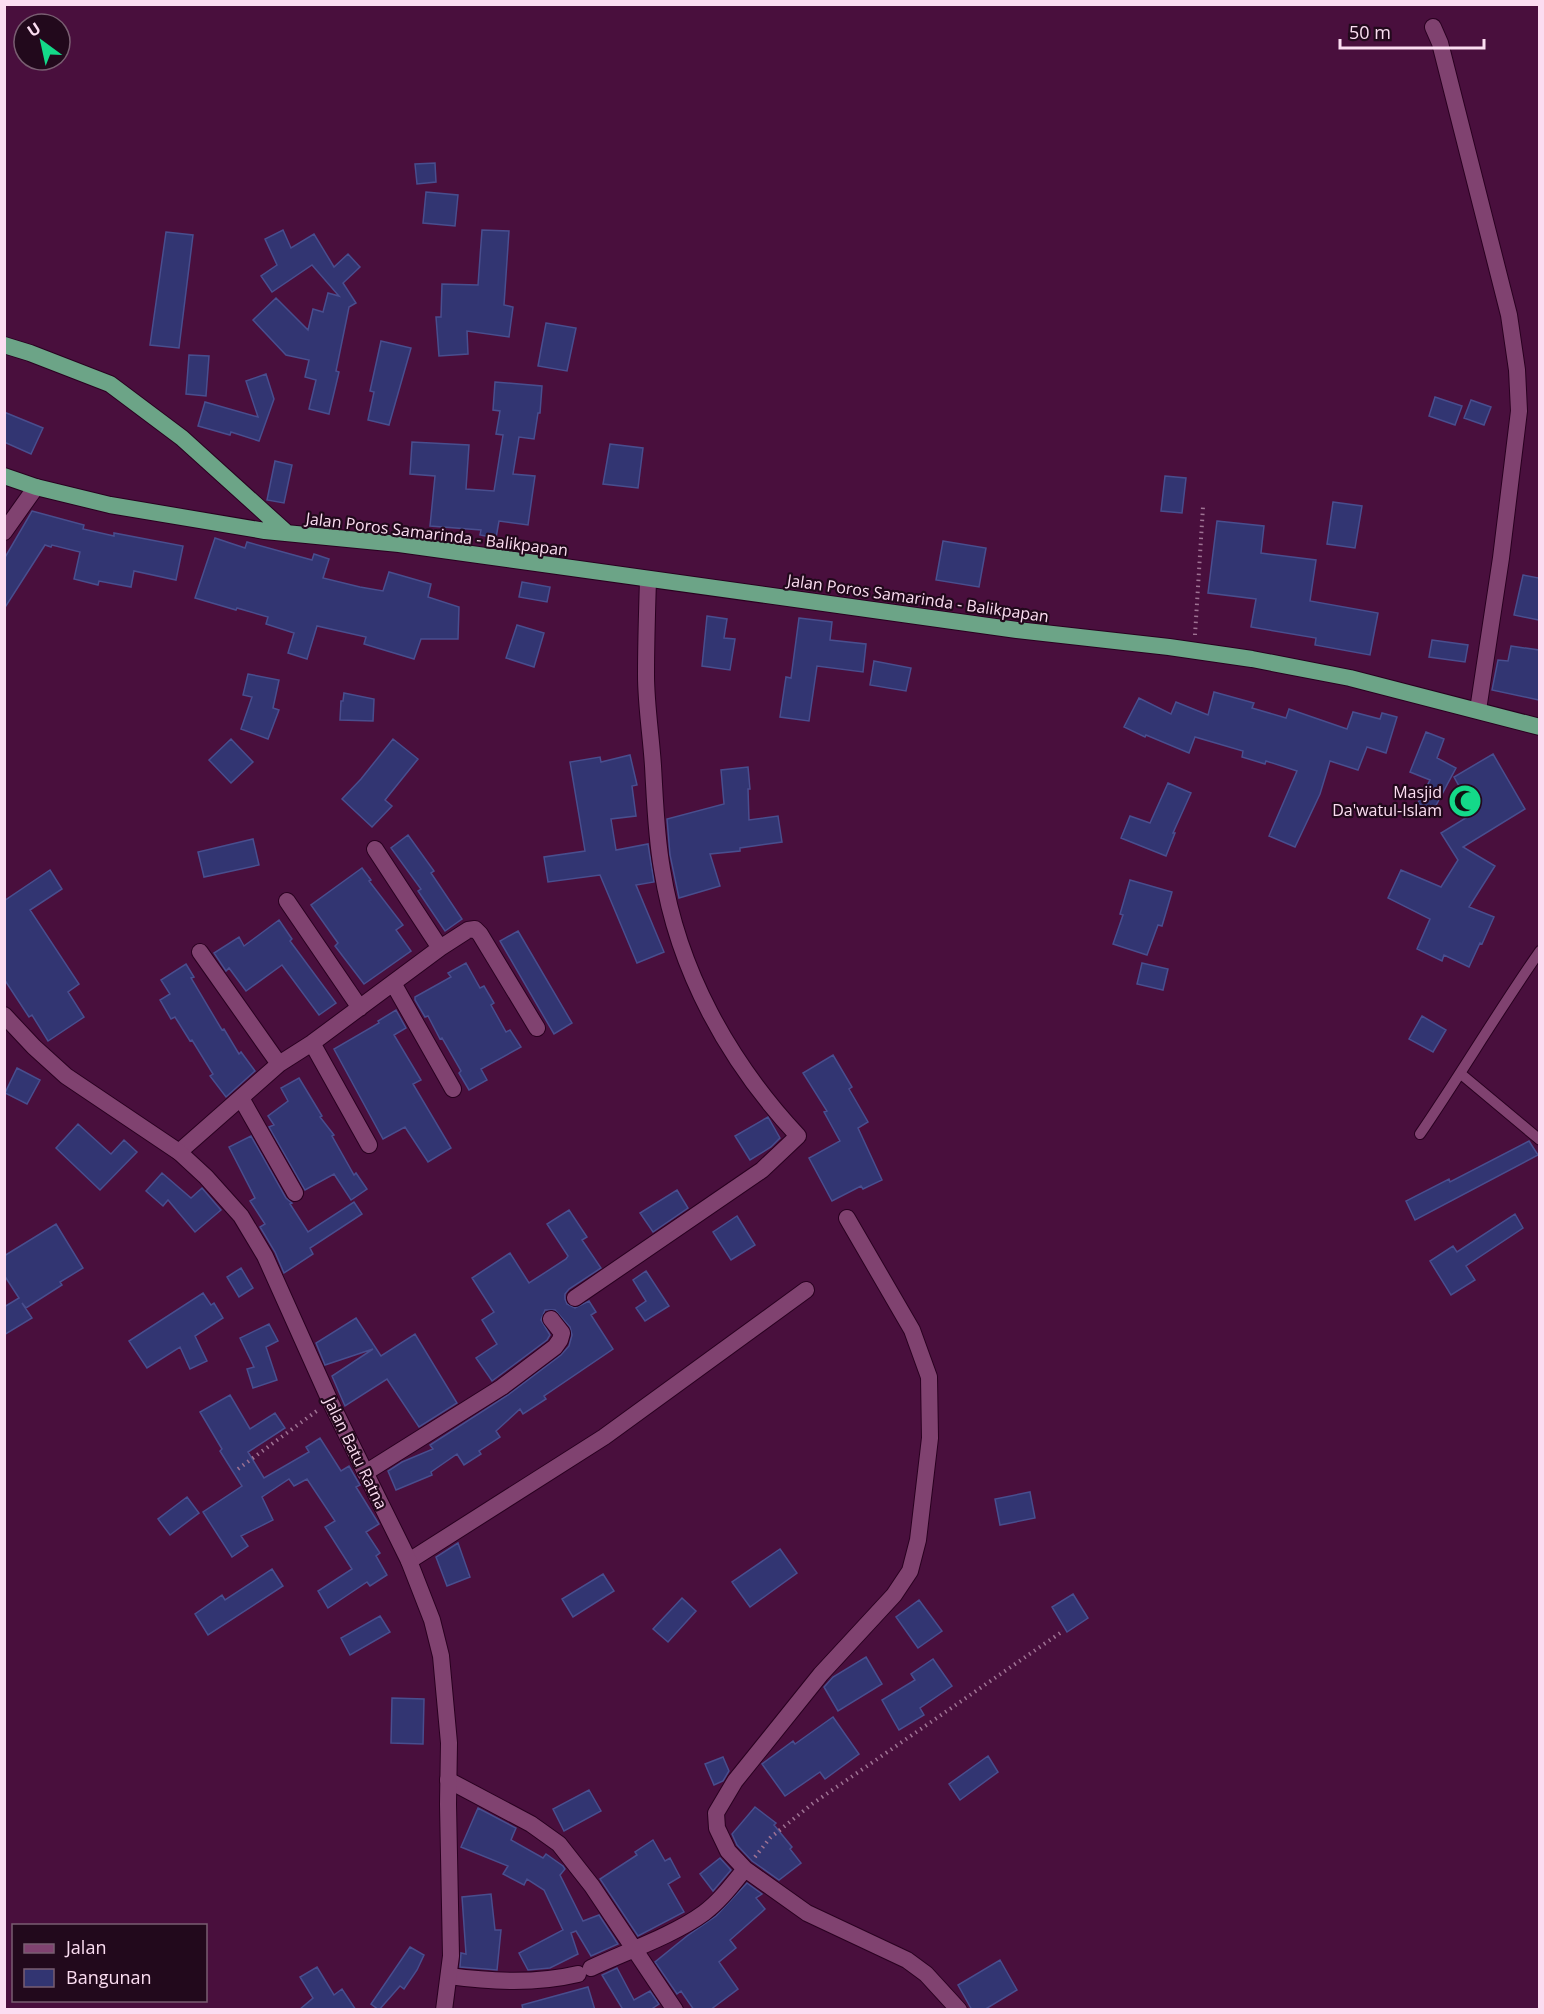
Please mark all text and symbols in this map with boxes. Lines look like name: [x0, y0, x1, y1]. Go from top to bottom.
north arrow: [12, 12, 72, 72]
scale bar: [1340, 12, 1484, 50]
text: U: [23, 17, 45, 42]
text: 50 m: [1349, 20, 1391, 44]
street label: Jalan Poros Samarinda - Balikpapan: [303, 507, 569, 561]
street label: Jalan Poros Samarinda - Balikpapan: [784, 568, 1050, 627]
place label: Masjid Da'watul-Islam: [1332, 781, 1442, 821]
mosque icon: Masjid Da'watul-Islam: [1447, 783, 1483, 819]
street label: Jalan Batu Ratna: [318, 1391, 393, 1513]
legend: [12, 1924, 207, 2002]
text: Jalan: [64, 1935, 106, 1959]
text: Bangunan: [66, 1965, 152, 1989]

